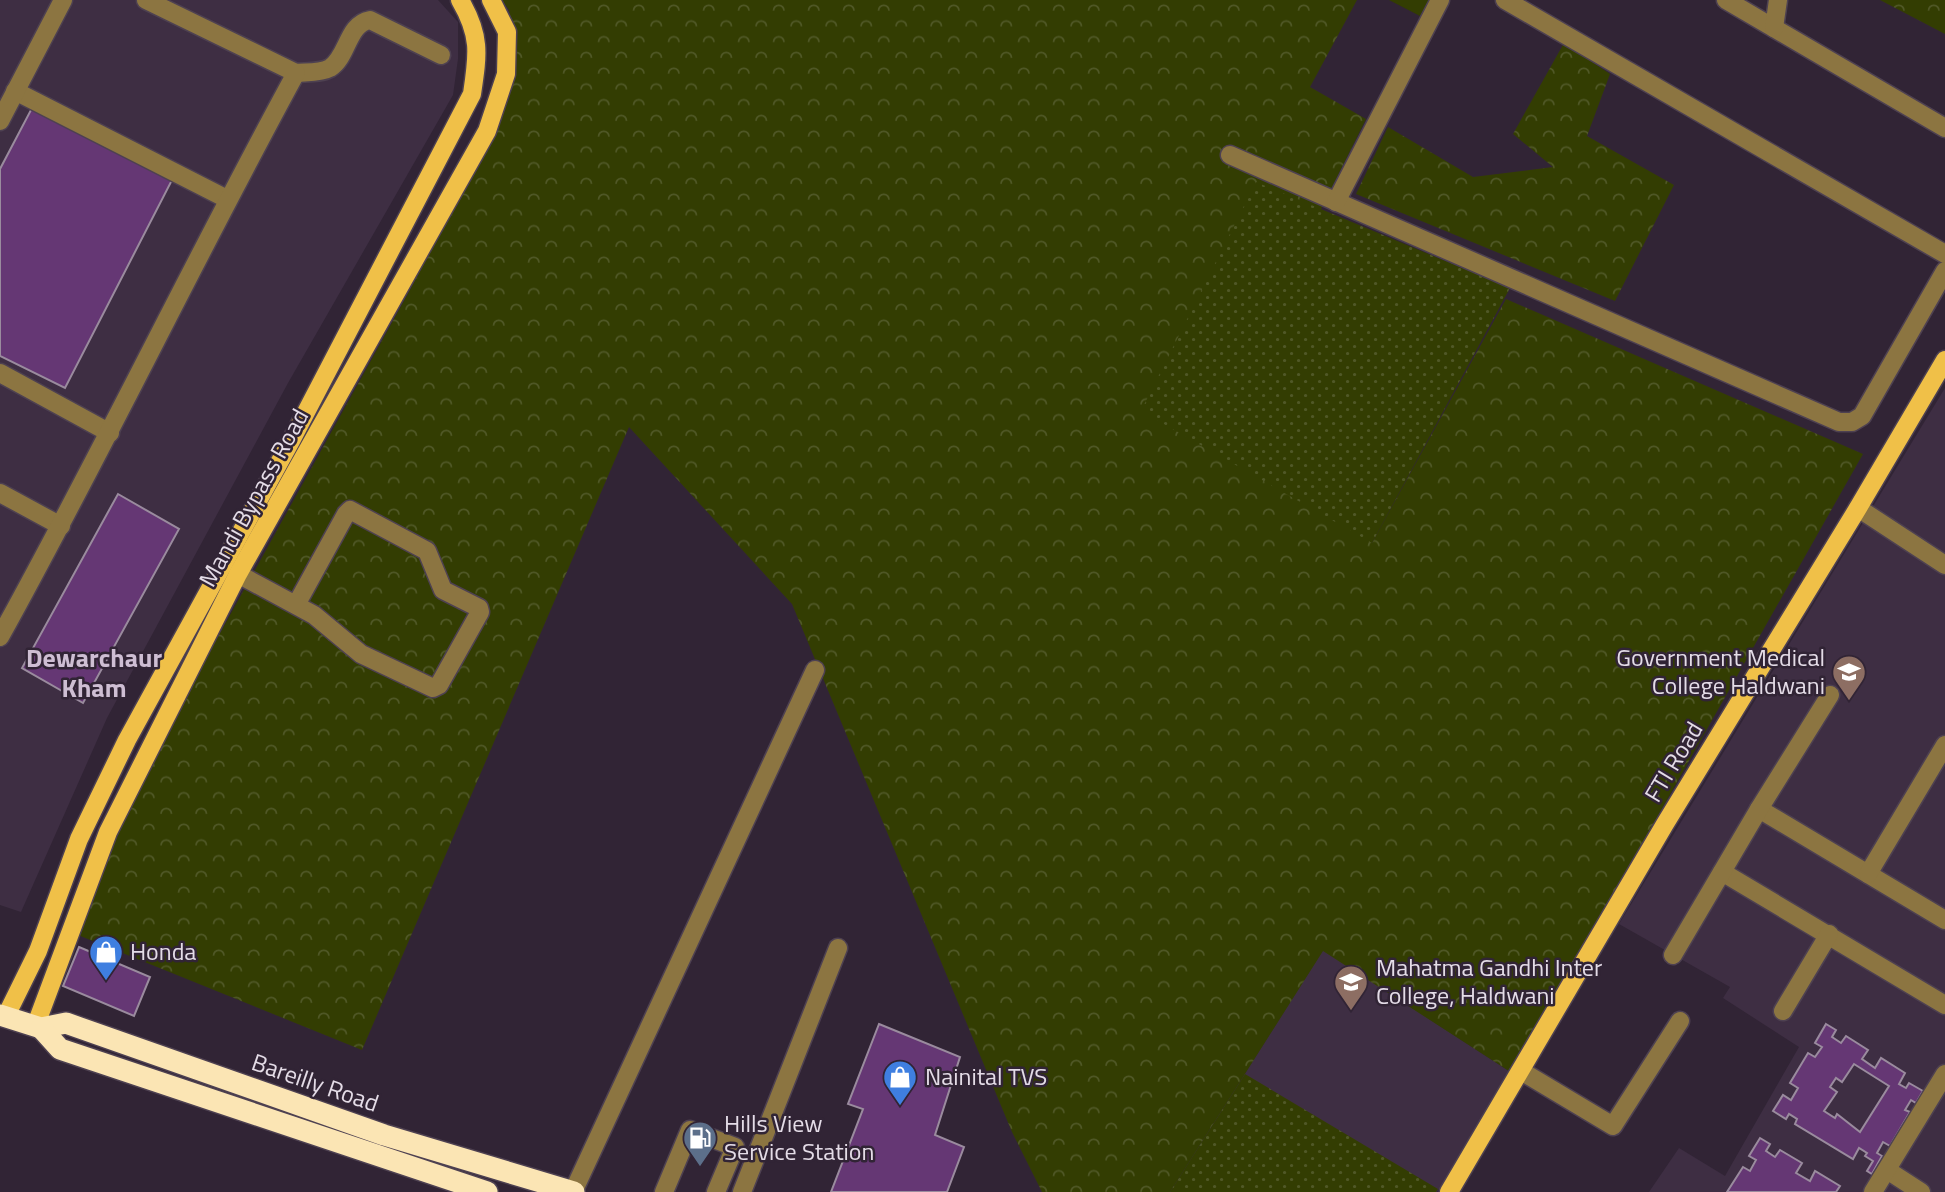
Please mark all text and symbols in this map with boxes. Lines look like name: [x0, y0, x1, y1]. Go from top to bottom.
street label: Mandi Bypass Road: [189, 402, 317, 593]
district label: Dewarchaur Kham: [26, 638, 162, 707]
place label: Government Medical College Haldwani: [1616, 639, 1825, 703]
school or university icon: Government Medical College Haldwani: [1830, 653, 1868, 702]
street label: FTI Road: [1635, 714, 1711, 809]
shop icon: Honda: [87, 933, 125, 982]
place label: Honda: [130, 933, 196, 969]
place label: Mahatma Gandhi Inter College, Haldwani: [1376, 949, 1602, 1013]
school or university icon: Mahatma Gandhi Inter College, Haldwani: [1332, 963, 1370, 1012]
street label: Bareilly Road: [247, 1044, 384, 1121]
shop icon: Nainital TVS: [881, 1058, 919, 1107]
place label: Nainital TVS: [925, 1058, 1047, 1094]
place label: Hills View Service Station: [724, 1105, 874, 1169]
fuel station icon: Hills View Service Station: [681, 1119, 719, 1168]

